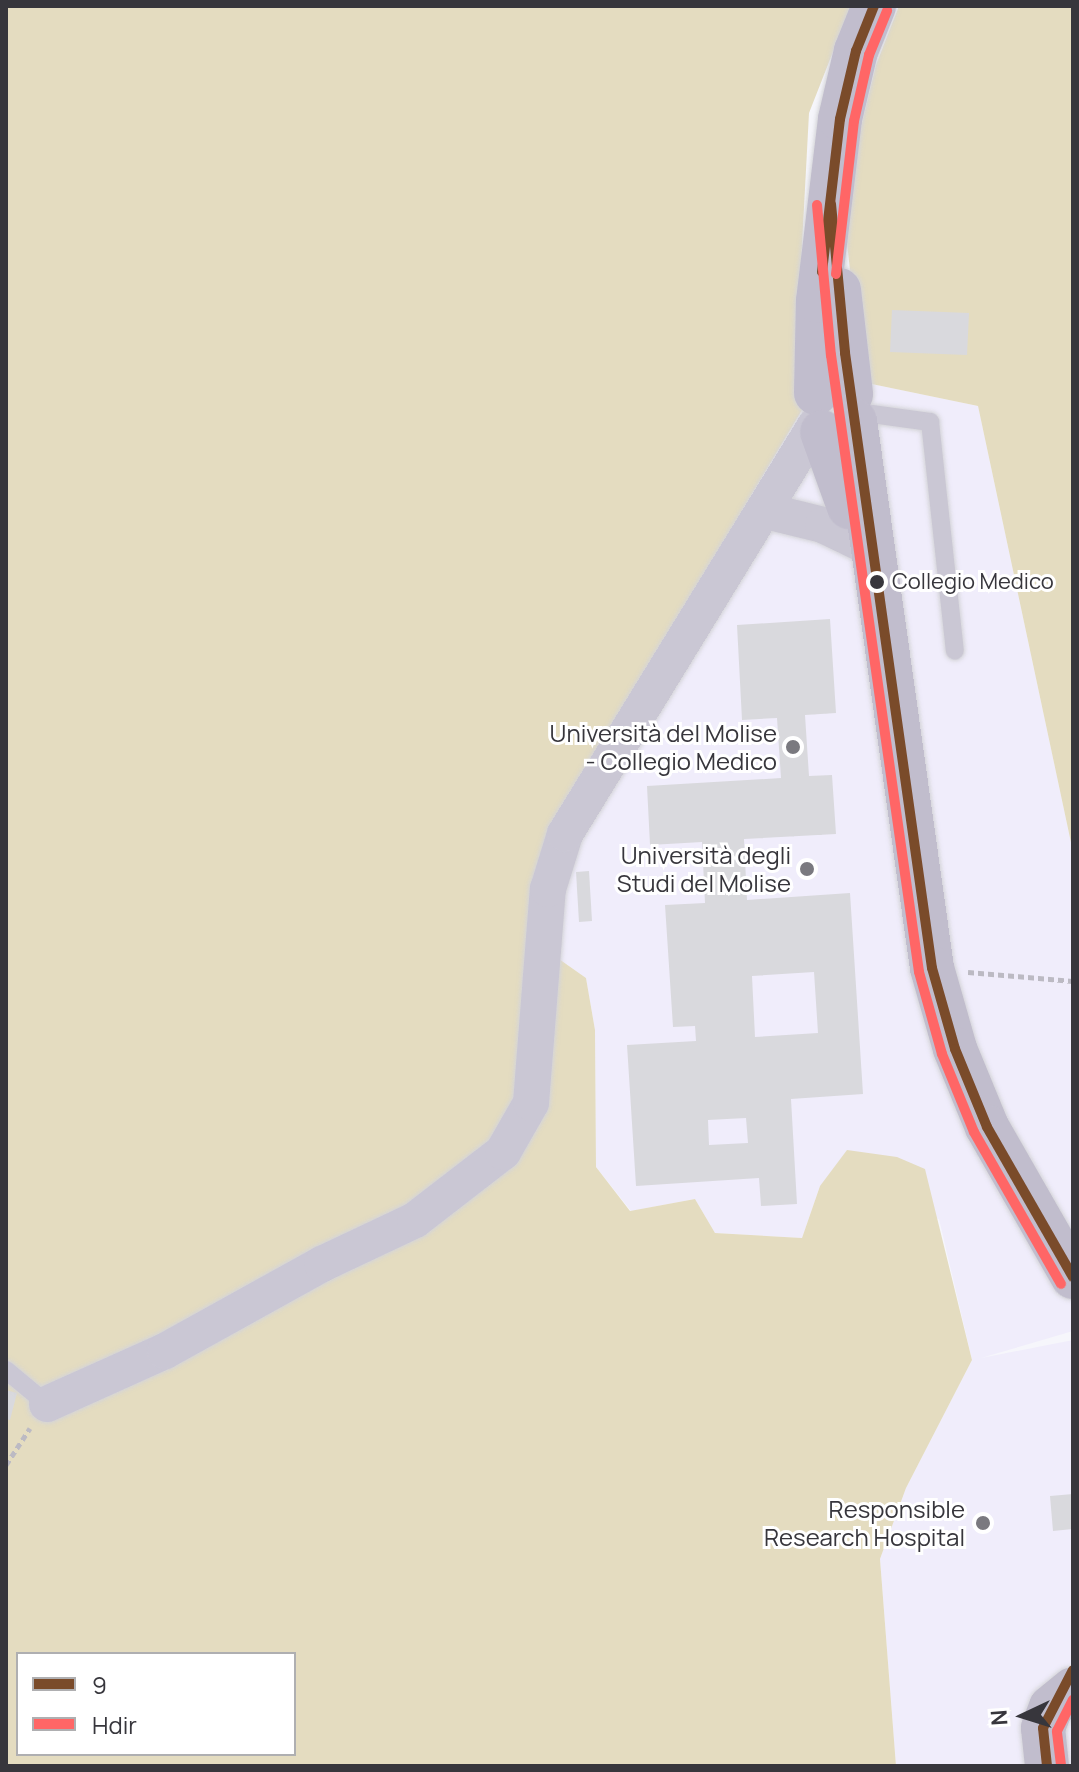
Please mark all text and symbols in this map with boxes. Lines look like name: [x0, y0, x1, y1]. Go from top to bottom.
place label: Collegio Medico: [892, 569, 1054, 595]
marker: Collegio Medico: [869, 574, 885, 590]
place label: Università del Molise - Collegio Medico: [550, 719, 777, 775]
marker: Università del Molise - Collegio Medico: [784, 738, 802, 756]
place label: Università degli Studi del Molise: [617, 841, 791, 897]
marker: Università degli Studi del Molise: [798, 860, 816, 878]
place label: Responsible Research Hospital: [764, 1495, 965, 1551]
marker: Responsible Research Hospital: [972, 1512, 994, 1534]
legend: [16, 1652, 296, 1756]
text: 9: [92, 1668, 107, 1701]
north arrow: [983, 1676, 1063, 1756]
text: Hdir: [92, 1708, 137, 1741]
text: N: [984, 1709, 1015, 1727]

